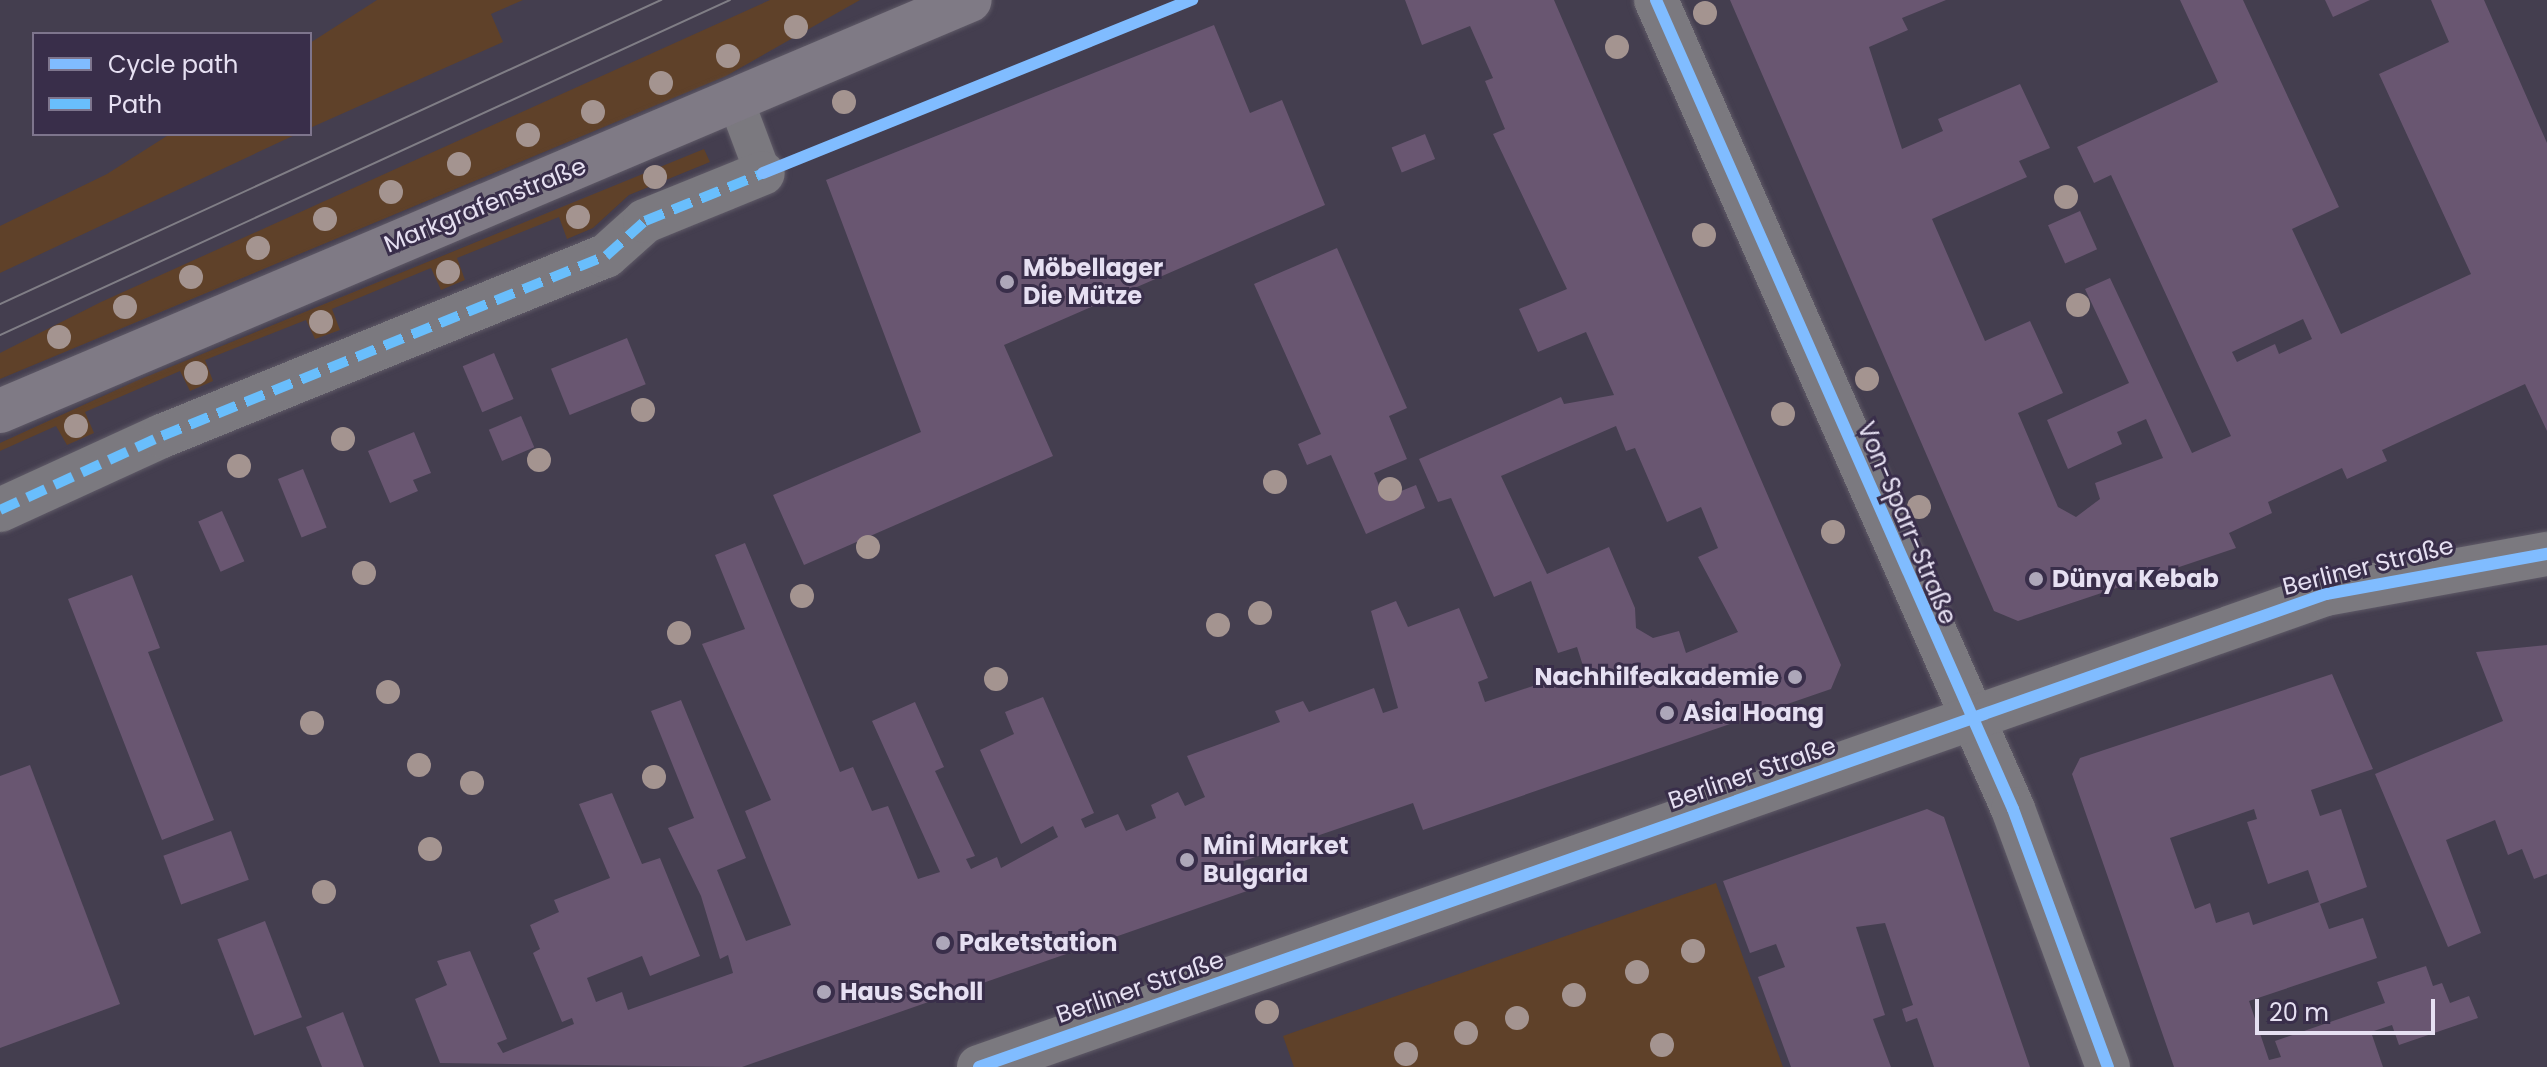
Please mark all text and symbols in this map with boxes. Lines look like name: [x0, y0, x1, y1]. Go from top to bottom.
legend: [32, 32, 312, 136]
text: Cycle path: [108, 48, 238, 81]
text: Path: [108, 88, 162, 121]
street label: Markgrafenstraße: [380, 151, 590, 259]
place label: Möbellager Die Mütze: [1023, 254, 1163, 310]
marker: Möbellager Die Mütze: [998, 273, 1016, 291]
street label: Von-Sparr-Straße: [1851, 417, 1963, 629]
street label: Berliner Straße: [2280, 531, 2456, 601]
place label: Dünya Kebab: [2052, 565, 2219, 593]
marker: Dünya Kebab: [2027, 570, 2045, 588]
place label: Nachhilfeakademie: [1534, 663, 1779, 691]
marker: Nachhilfeakademie: [1786, 668, 1804, 686]
place label: Asia Hoang: [1683, 699, 1824, 727]
marker: Asia Hoang: [1658, 704, 1676, 722]
street label: Berliner Straße: [1664, 731, 1840, 815]
place label: Mini Market Bulgaria: [1203, 832, 1348, 888]
marker: Mini Market Bulgaria: [1178, 851, 1196, 869]
place label: Paketstation: [959, 929, 1117, 957]
marker: Paketstation: [934, 934, 952, 952]
street label: Berliner Straße: [1052, 945, 1228, 1029]
place label: Haus Scholl: [840, 978, 983, 1006]
marker: Haus Scholl: [815, 983, 833, 1001]
scale bar: [2259, 983, 2439, 1033]
text: 20 m: [2269, 996, 2329, 1029]

